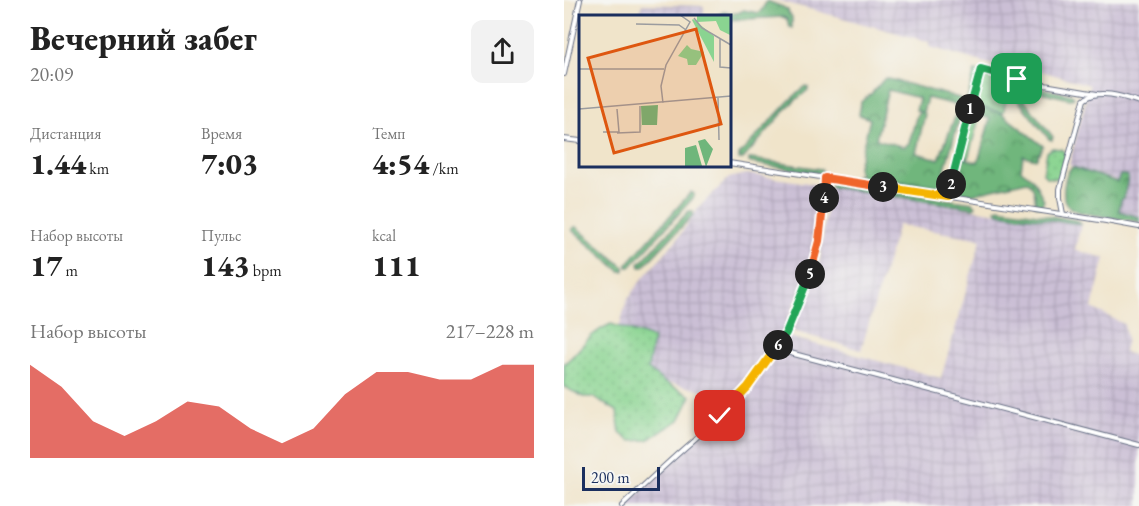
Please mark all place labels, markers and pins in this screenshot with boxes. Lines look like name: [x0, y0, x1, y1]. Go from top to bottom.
pin: [991, 53, 1042, 104]
pin: 1: [955, 94, 985, 124]
pin: 2: [936, 169, 966, 199]
pin: 3: [868, 172, 898, 202]
pin: 4: [809, 183, 839, 213]
pin: 5: [795, 259, 825, 289]
pin: 6: [763, 330, 793, 360]
pin: [694, 390, 745, 441]

